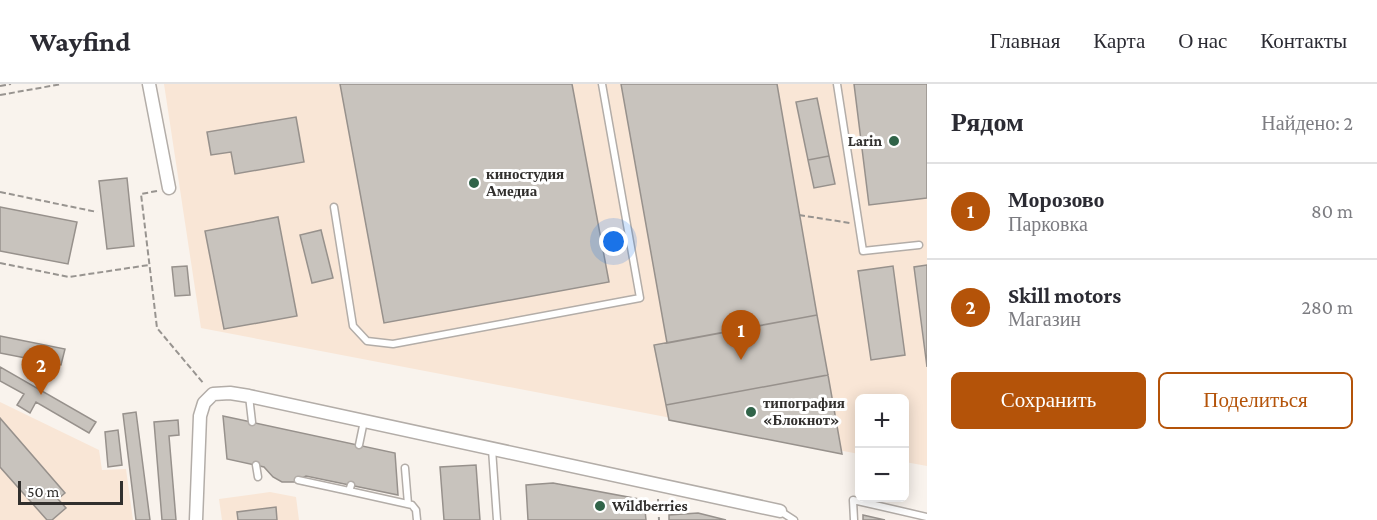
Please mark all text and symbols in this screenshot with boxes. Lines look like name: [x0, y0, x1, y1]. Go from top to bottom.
text: Wayfind: [30, 26, 131, 57]
text: Главная: [990, 29, 1060, 53]
text: Карта: [1093, 29, 1145, 53]
text: О нас: [1178, 29, 1227, 53]
text: Контакты: [1260, 29, 1347, 53]
text: Рядом: [951, 108, 1024, 137]
text: Найдено: 2: [1261, 112, 1353, 134]
place label: Larin: [848, 133, 882, 149]
marker: Larin: [887, 134, 901, 148]
place label: киностудия Амедиа: [486, 166, 564, 199]
marker: киностудия Амедиа: [467, 176, 481, 190]
text: Морозово: [1008, 187, 1105, 212]
text: 1: [967, 200, 974, 222]
text: 80 m: [1311, 200, 1353, 222]
text: Парковка: [1008, 213, 1088, 235]
your location: [599, 227, 628, 256]
text: Skill motors: [1008, 283, 1121, 308]
text: 2: [965, 296, 976, 318]
text: 280 m: [1302, 296, 1353, 318]
text: Магазин: [1008, 308, 1081, 330]
pin: 1: [722, 310, 760, 360]
pin: 2: [22, 346, 60, 395]
button: Сохранить: [951, 372, 1146, 429]
button: Поделиться: [1158, 372, 1353, 429]
map controls: [855, 394, 909, 502]
button: +: [855, 394, 909, 448]
place label: типография «Блокнот»: [763, 395, 845, 428]
marker: типография «Блокнот»: [744, 405, 758, 419]
button: −: [855, 448, 909, 502]
scale bar: [18, 478, 123, 506]
text: 50 m: [27, 483, 59, 500]
place label: Wildberries: [611, 498, 688, 514]
marker: Wildberries: [593, 499, 607, 513]

